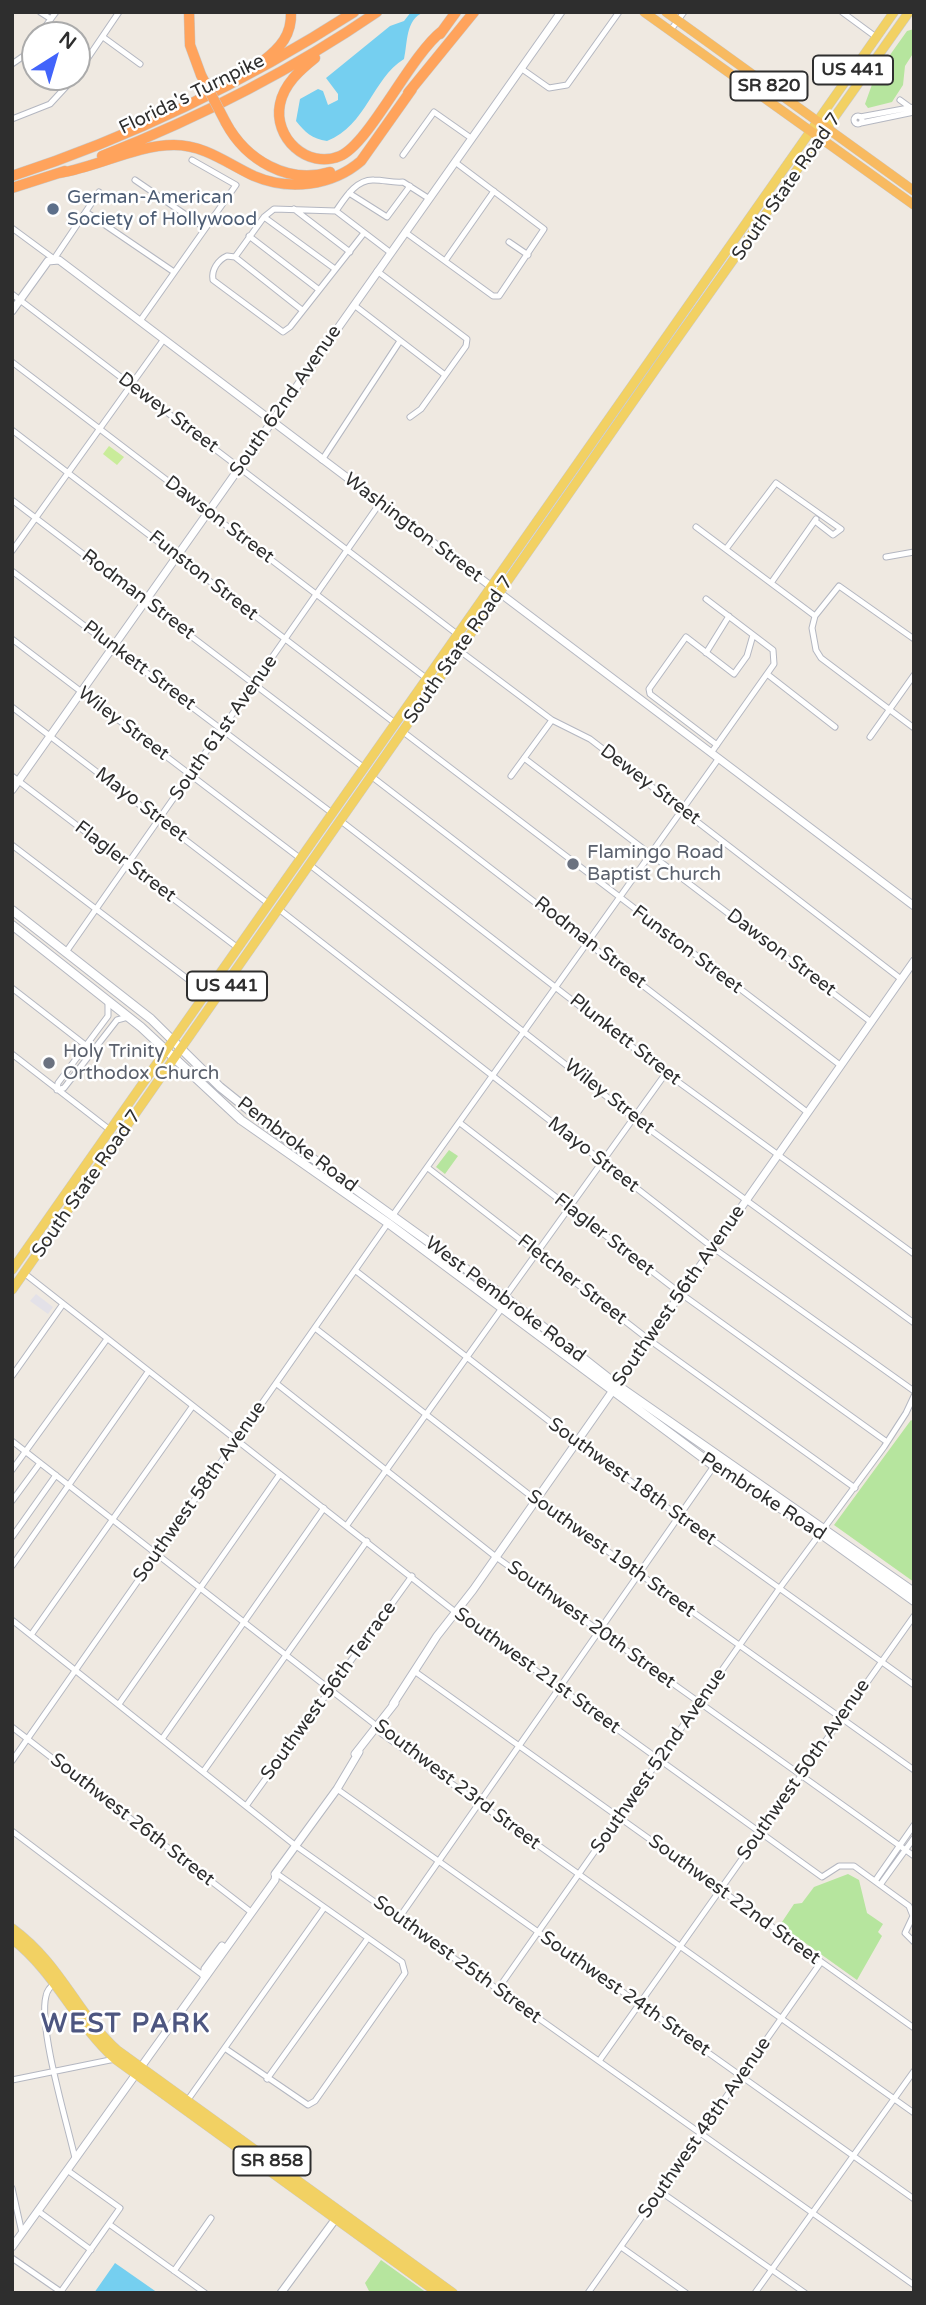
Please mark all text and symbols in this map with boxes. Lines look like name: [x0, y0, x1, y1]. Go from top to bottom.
north arrow: [21, 21, 91, 91]
text: N: [55, 27, 80, 54]
street label: Florida's Turnpike: [115, 50, 269, 140]
road number: US 441: [813, 56, 893, 84]
road number: SR 820: [730, 72, 808, 100]
street label: South State Road 7: [727, 109, 847, 265]
place label: German-American Society of Hollywood: [67, 187, 257, 231]
marker: German-American Society of Hollywood: [45, 201, 61, 217]
street label: South 62nd Avenue: [225, 321, 347, 481]
street label: Dewey Street: [113, 368, 223, 458]
street label: Washington Street: [339, 468, 487, 588]
street label: Dawson Street: [160, 471, 278, 569]
street label: Funston Street: [144, 526, 262, 626]
street label: Rodman Street: [77, 545, 199, 645]
street label: South State Road 7: [399, 572, 519, 728]
street label: Plunkett Street: [78, 616, 200, 716]
street label: South 61st Avenue: [165, 651, 283, 805]
street label: Wiley Street: [73, 682, 173, 766]
street label: Dewey Street: [595, 740, 705, 830]
street label: Mayo Street: [90, 763, 192, 847]
street label: Flagler Street: [70, 817, 180, 907]
place label: Flamingo Road Baptist Church: [587, 842, 724, 886]
marker: Flamingo Road Baptist Church: [565, 856, 581, 872]
street label: Rodman Street: [529, 892, 651, 994]
street label: Funston Street: [627, 901, 747, 999]
street label: Dawson Street: [722, 904, 840, 1002]
road number: US 441: [187, 972, 267, 1001]
street label: Plunkett Street: [565, 989, 685, 1091]
place label: Holy Trinity Orthodox Church: [63, 1041, 219, 1085]
marker: Holy Trinity Orthodox Church: [41, 1055, 57, 1071]
street label: Wiley Street: [559, 1055, 659, 1139]
street label: Pembroke Road: [232, 1092, 362, 1198]
street label: South State Road 7: [27, 1106, 147, 1262]
street label: Mayo Street: [543, 1112, 643, 1198]
street label: Flagler Street: [549, 1189, 659, 1281]
street label: Southwest 56th Avenue: [608, 1201, 750, 1391]
street label: Fletcher Street: [513, 1230, 631, 1330]
street label: West Pembroke Road: [420, 1232, 590, 1368]
street label: Southwest 58th Avenue: [129, 1397, 271, 1587]
street label: Southwest 18th Street: [543, 1413, 721, 1551]
street label: Pembroke Road: [696, 1448, 830, 1546]
street label: Southwest 19th Street: [522, 1485, 700, 1623]
street label: Southwest 20th Street: [502, 1556, 680, 1694]
street label: Southwest 56th Terrace: [257, 1597, 401, 1785]
street label: Southwest 21st Street: [449, 1603, 625, 1739]
street label: Southwest 52nd Avenue: [586, 1664, 732, 1858]
street label: Southwest 50th Avenue: [733, 1675, 875, 1865]
street label: Southwest 23rd Street: [369, 1715, 545, 1855]
street label: Southwest 26th Street: [45, 1749, 219, 1891]
street label: Southwest 22nd Street: [644, 1830, 824, 1970]
street label: Southwest 25th Street: [368, 1891, 546, 2029]
street label: Southwest 24th Street: [536, 1927, 714, 2061]
district label: WEST PARK: [42, 2009, 210, 2041]
street label: Southwest 48th Avenue: [634, 2033, 776, 2223]
road number: SR 858: [233, 2146, 310, 2176]

